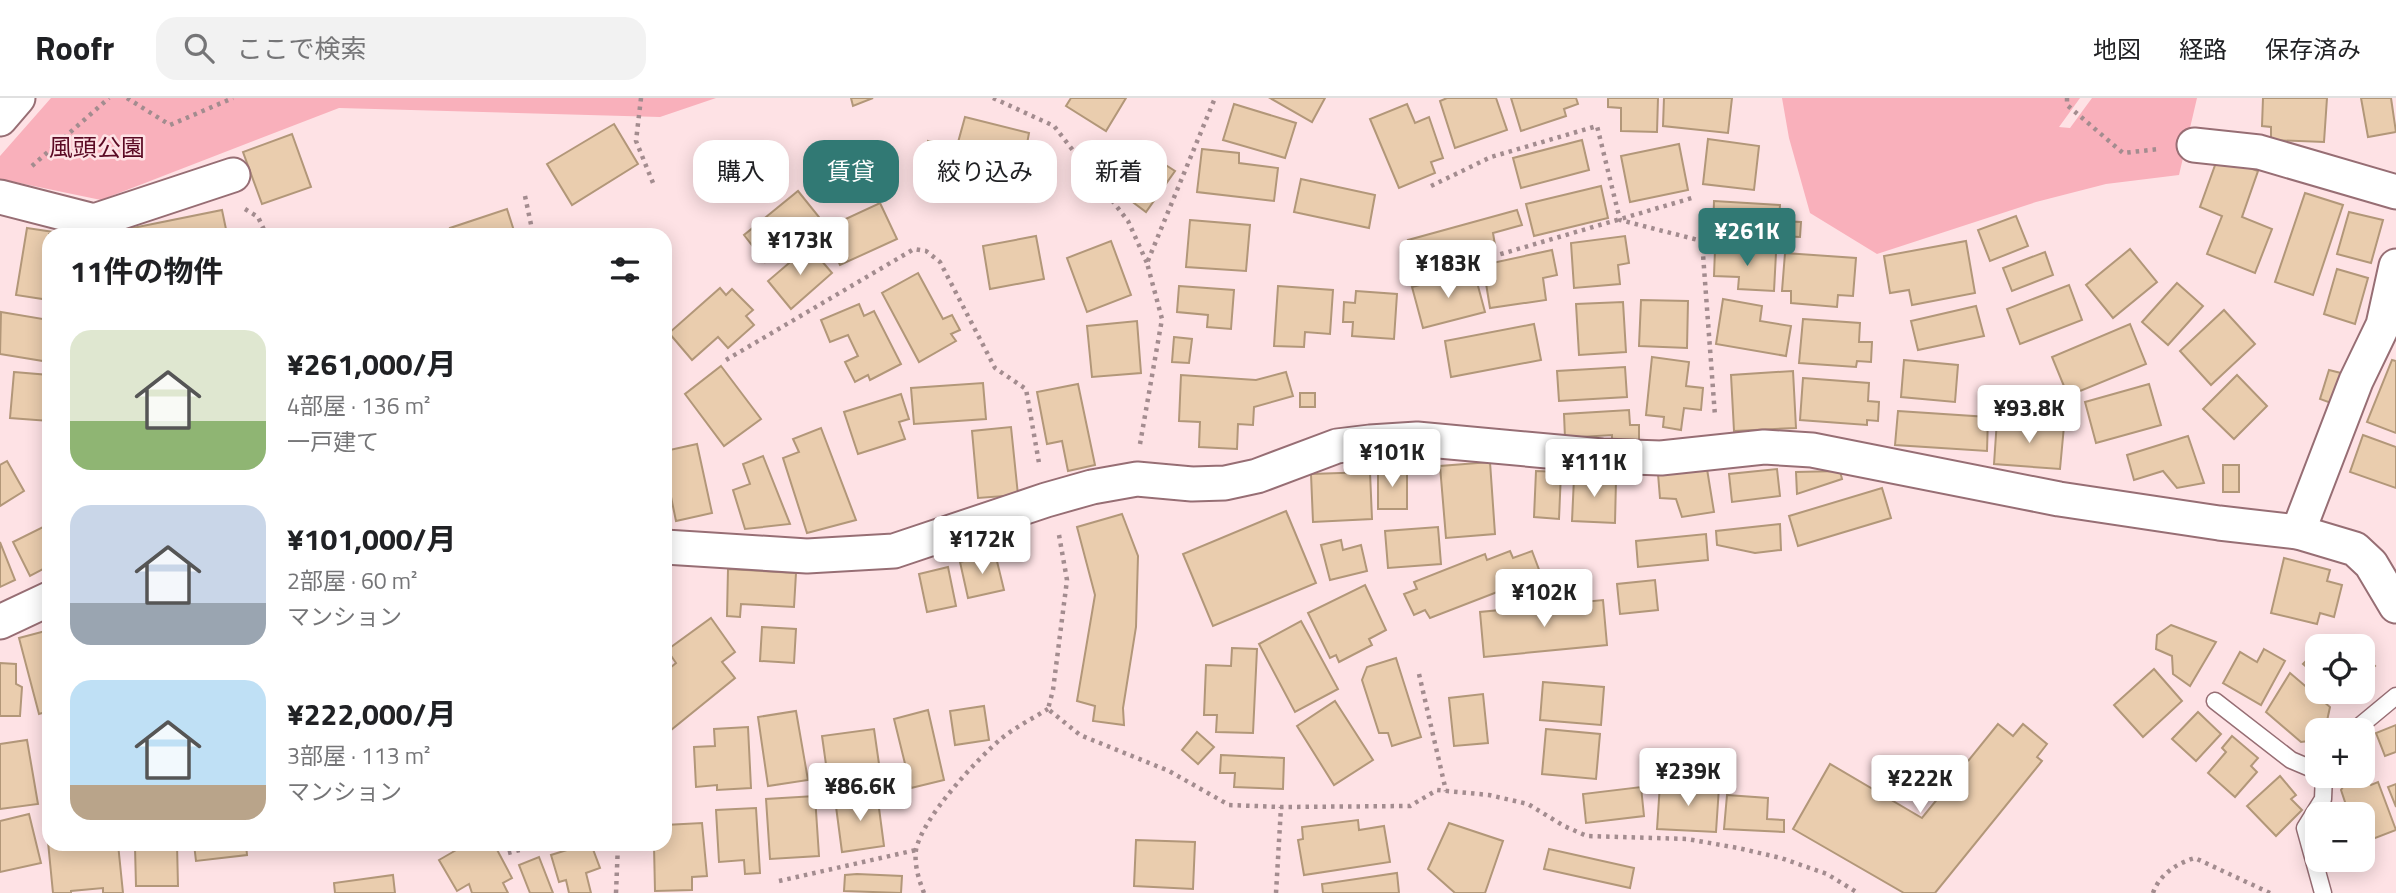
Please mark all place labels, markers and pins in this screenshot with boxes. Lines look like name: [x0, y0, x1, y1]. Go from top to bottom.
pin: ¥261K: [1698, 208, 1796, 268]
pin: ¥173K: [751, 218, 849, 277]
pin: ¥183K: [1399, 240, 1497, 300]
pin: ¥93.8K: [1972, 386, 2086, 445]
pin: ¥101K: [1343, 430, 1441, 489]
pin: ¥111K: [1545, 440, 1643, 499]
pin: ¥172K: [933, 517, 1031, 576]
pin: ¥102K: [1495, 570, 1593, 629]
pin: ¥239K: [1639, 748, 1737, 808]
pin: ¥222K: [1871, 756, 1969, 815]
pin: ¥86.6K: [803, 764, 917, 823]

